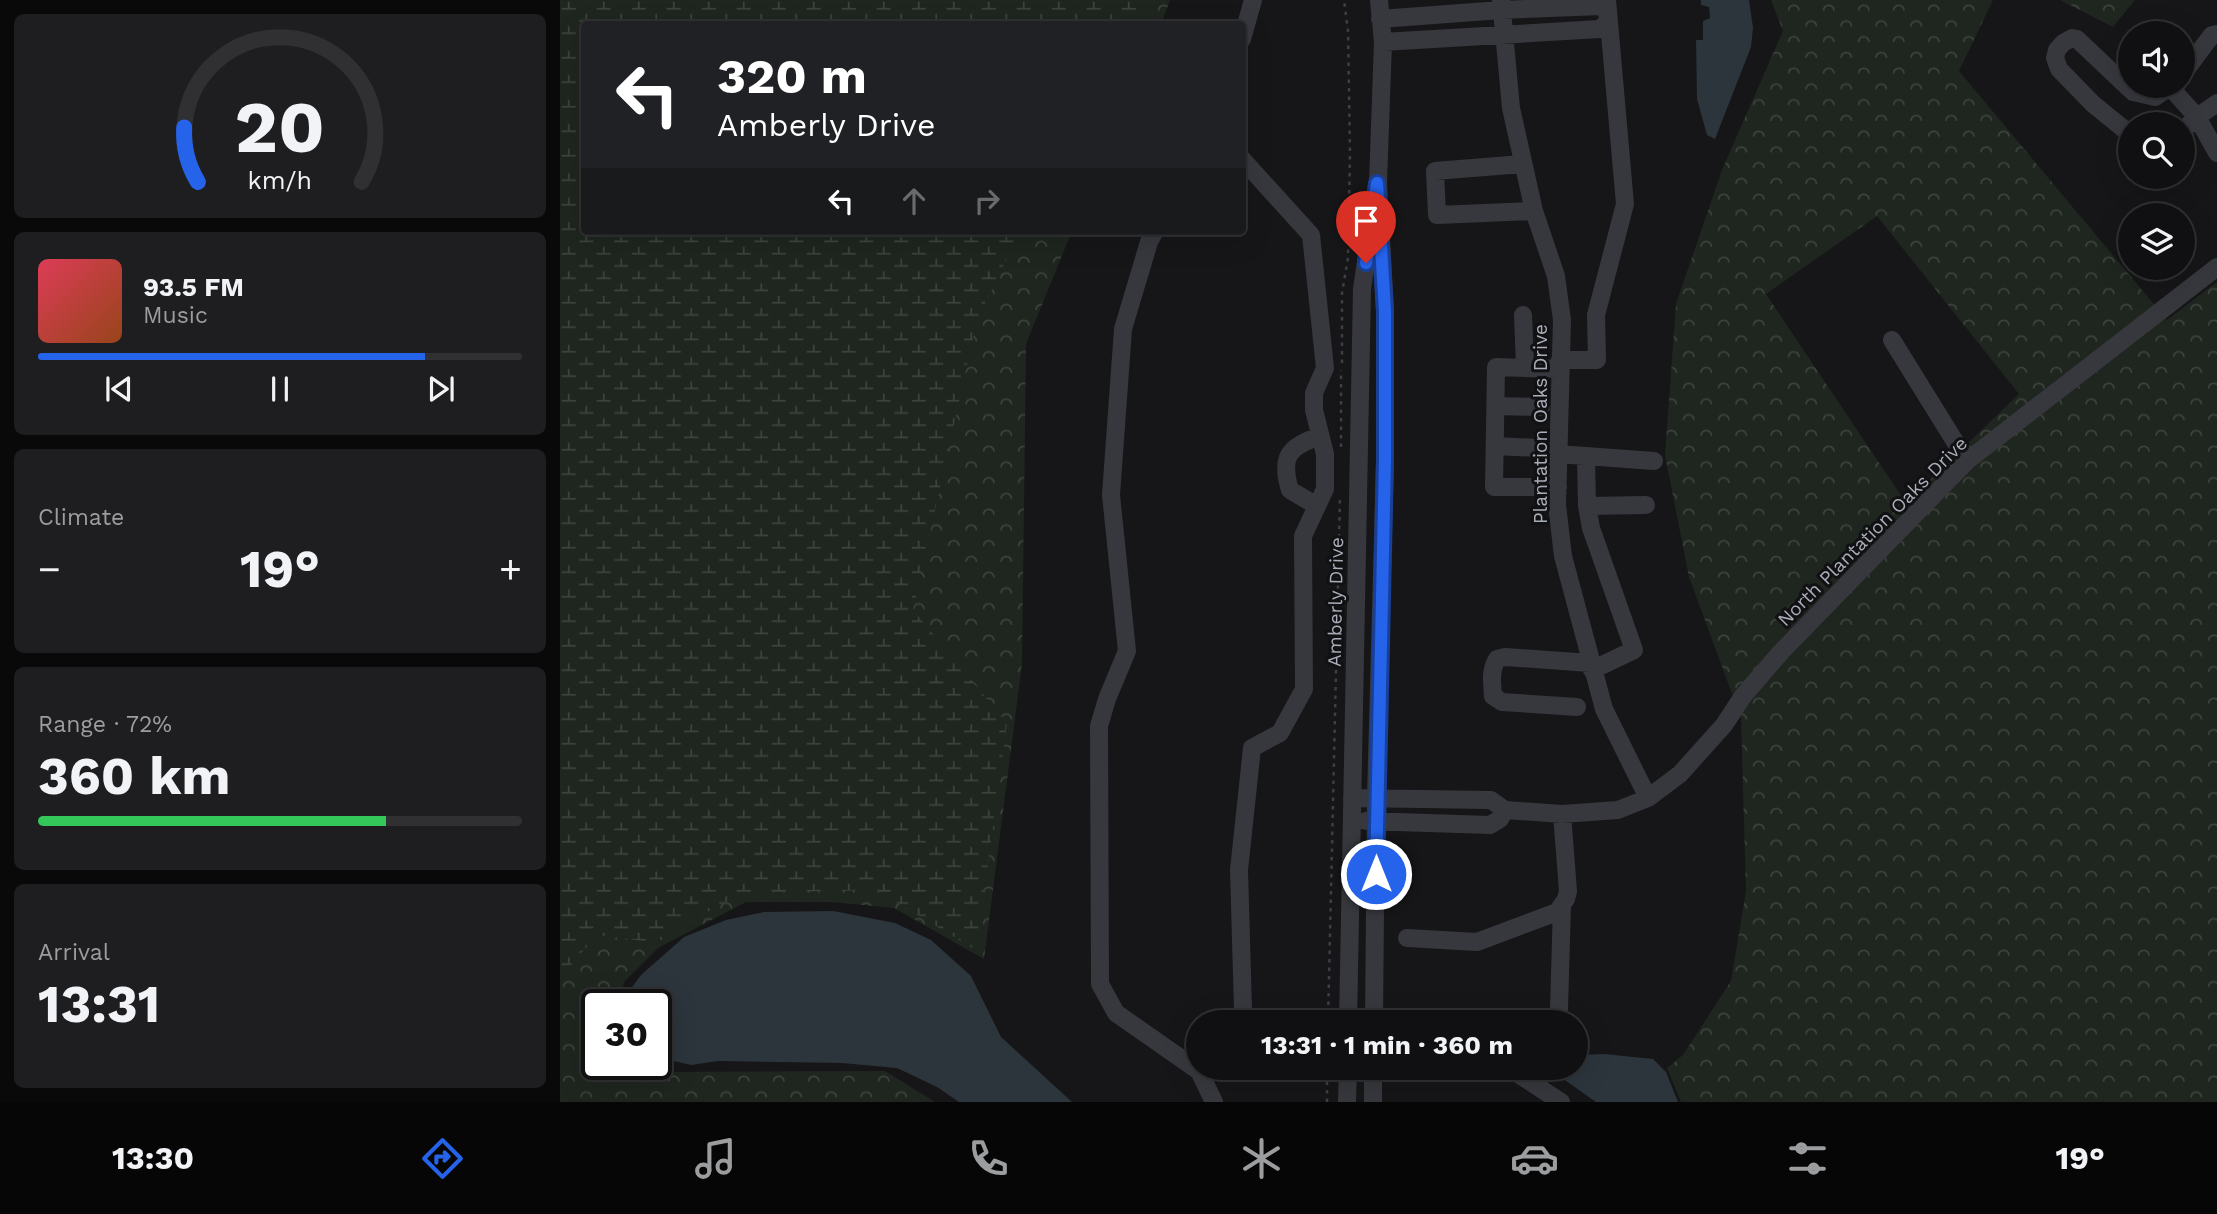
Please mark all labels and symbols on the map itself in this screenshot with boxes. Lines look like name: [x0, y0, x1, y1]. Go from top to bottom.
pin: [1336, 191, 1396, 263]
street label: Plantation Oaks Drive: [1529, 324, 1552, 524]
street label: North Plantation Oaks Drive: [1773, 432, 1972, 631]
street label: Amberly Drive: [1323, 537, 1348, 667]
position arrow: [1339, 837, 1413, 911]
speed limit sign: 30: [581, 989, 672, 1080]

